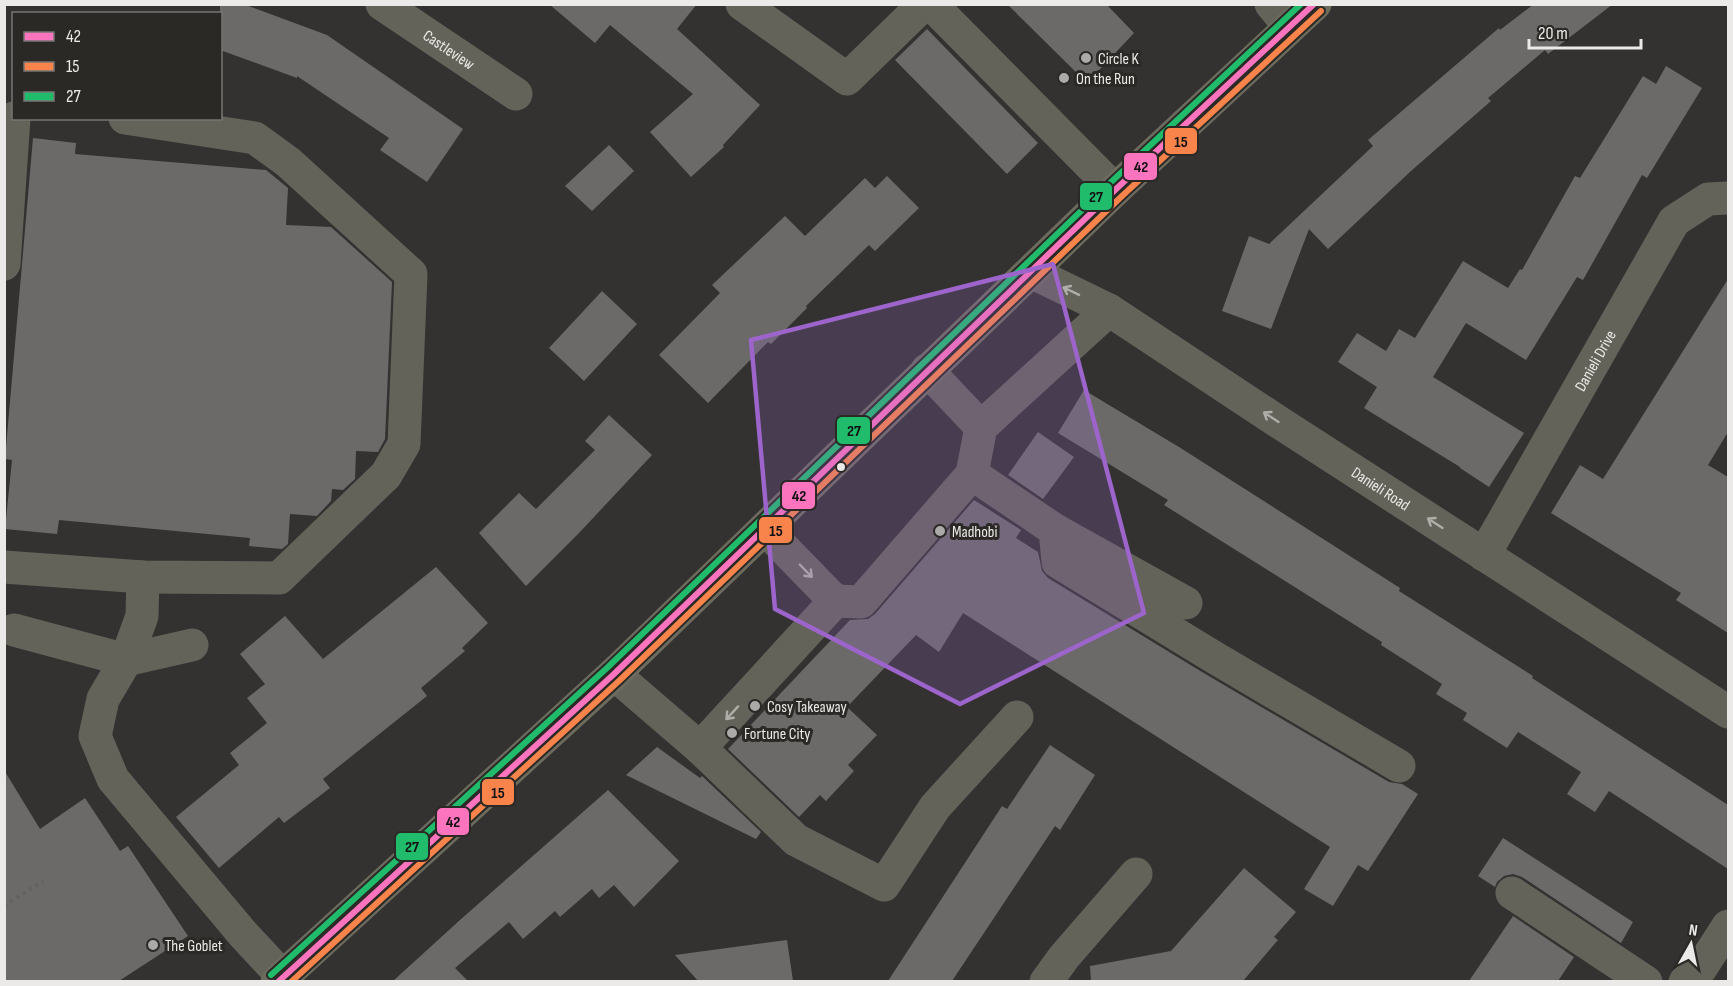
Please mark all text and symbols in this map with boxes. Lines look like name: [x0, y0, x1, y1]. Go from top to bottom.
legend: [12, 12, 222, 120]
scale bar: [1529, 12, 1642, 50]
text: 20 m: [1538, 23, 1568, 44]
text: 42: [66, 26, 81, 47]
street label: Castleview: [419, 26, 478, 75]
place label: Circle K: [1098, 50, 1139, 69]
marker: Circle K: [1079, 51, 1093, 65]
text: 15: [66, 56, 80, 77]
place label: On the Run: [1076, 70, 1135, 89]
marker: On the Run: [1057, 71, 1071, 85]
text: 27: [66, 86, 81, 107]
line badge: 15: [1164, 127, 1198, 155]
text: 15: [1174, 133, 1188, 152]
line badge: 42: [1123, 152, 1158, 181]
text: 42: [1134, 158, 1148, 177]
line badge: 27: [1079, 182, 1113, 211]
text: 27: [1089, 188, 1103, 207]
one-way arrow: [1062, 285, 1080, 297]
street label: Danieli Drive: [1571, 327, 1621, 395]
one-way arrow: [1263, 411, 1280, 423]
line badge: 27: [836, 416, 871, 445]
text: 27: [847, 422, 861, 441]
unlabelled marker: [835, 461, 847, 473]
street label: Danieli Road: [1348, 464, 1413, 515]
line badge: 42: [781, 481, 816, 510]
text: 42: [792, 487, 806, 506]
line badge: 15: [758, 516, 793, 544]
one-way arrow: [1427, 517, 1444, 529]
text: 15: [769, 522, 783, 541]
place label: Madhobi: [952, 523, 997, 542]
marker: Madhobi: [933, 524, 947, 538]
one-way arrow: [798, 563, 813, 578]
place label: Cosy Takeaway: [767, 698, 847, 717]
marker: Cosy Takeaway: [748, 699, 762, 713]
one-way arrow: [725, 706, 739, 721]
place label: Fortune City: [744, 725, 810, 744]
marker: Fortune City: [725, 726, 739, 740]
line badge: 15: [481, 778, 515, 806]
text: 15: [491, 784, 505, 803]
line badge: 42: [436, 807, 470, 836]
text: 42: [446, 813, 460, 832]
line badge: 27: [395, 832, 429, 861]
text: 27: [405, 838, 419, 857]
north arrow: [1661, 914, 1721, 974]
text: N: [1687, 921, 1699, 941]
place label: The Goblet: [165, 937, 223, 956]
marker: The Goblet: [146, 938, 160, 952]

